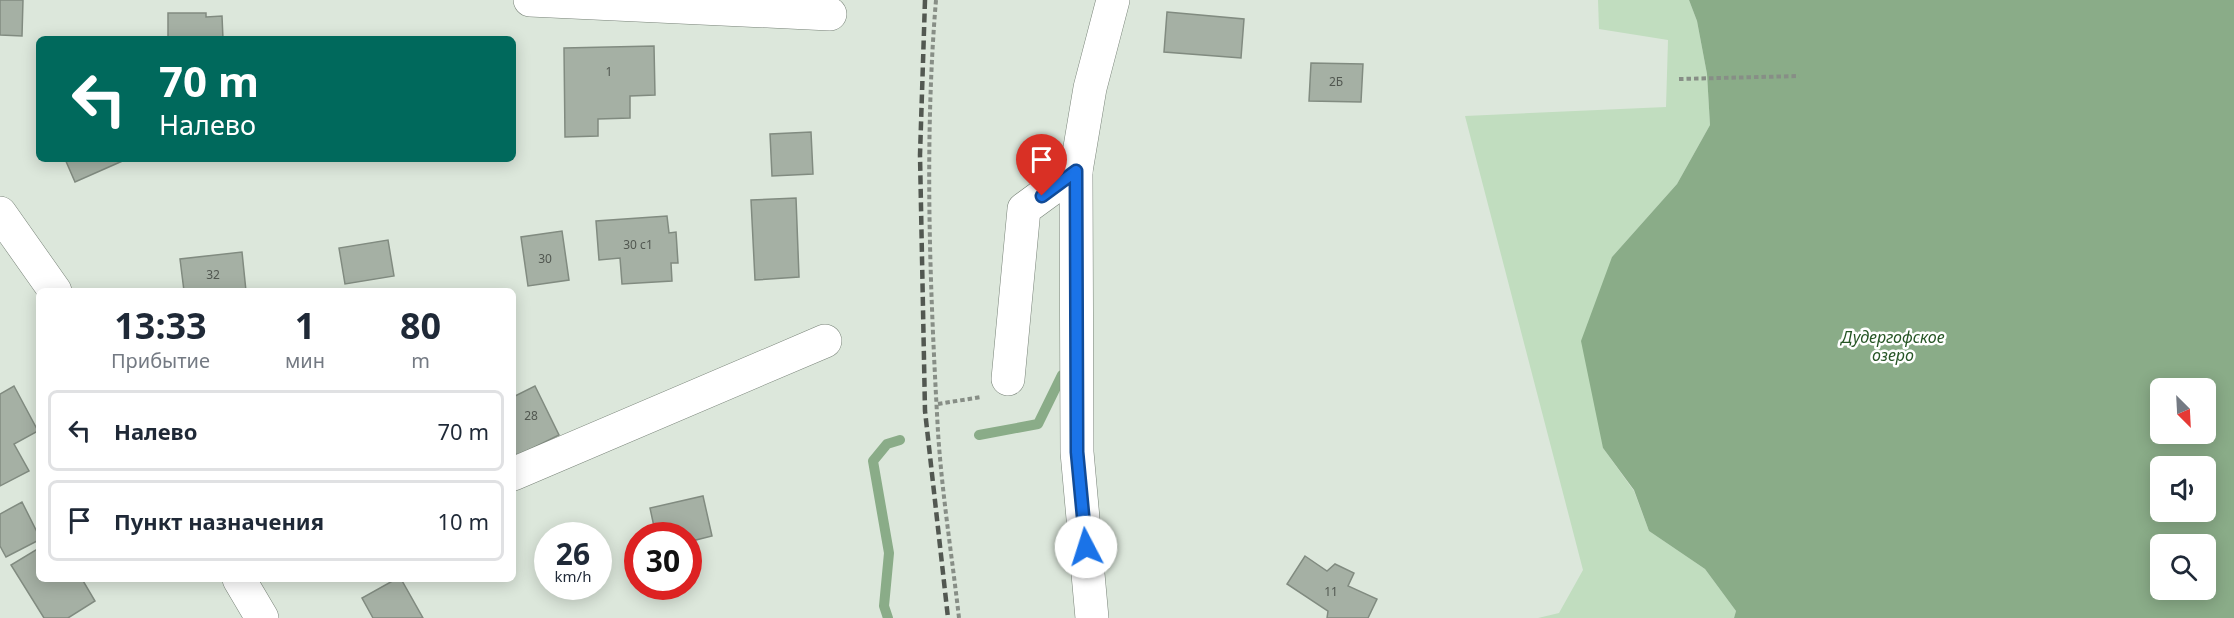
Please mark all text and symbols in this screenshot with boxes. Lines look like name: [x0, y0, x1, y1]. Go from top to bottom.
text: 70 m: [159, 52, 259, 109]
icon: left: [60, 60, 138, 138]
house number: 1: [606, 63, 612, 80]
house number: 2Б: [1329, 73, 1343, 90]
text: Налево: [159, 106, 256, 143]
pin: [1016, 134, 1067, 196]
icon: arrive: [1025, 143, 1058, 176]
house number: 30 с1: [623, 236, 653, 253]
house number: 30: [538, 250, 552, 267]
house number: 32: [206, 266, 220, 283]
text: 13:33: [114, 301, 207, 350]
text: 1: [295, 301, 315, 350]
text: 80: [400, 301, 441, 350]
water label: Дудергофское озеро: [1839, 326, 1945, 366]
text: Прибытие: [111, 347, 210, 374]
text: мин: [285, 347, 325, 374]
text: m: [411, 347, 430, 374]
north arrow: [2150, 378, 2216, 444]
map controls: [2150, 378, 2216, 600]
house number: 28: [524, 407, 538, 424]
icon: left: [63, 414, 96, 447]
text: Налево: [114, 416, 197, 446]
text: 70 m: [438, 416, 489, 446]
button: sound: [2150, 456, 2216, 522]
icon: arrive: [63, 504, 96, 537]
text: Пункт назначения: [114, 506, 324, 536]
text: 10 m: [438, 506, 489, 536]
position arrow: [1054, 515, 1118, 579]
speed limit sign: 30: [624, 522, 702, 600]
text: 26: [556, 533, 590, 574]
button: search: [2150, 534, 2216, 600]
text: km/h: [555, 566, 591, 586]
house number: 11: [1324, 583, 1338, 600]

